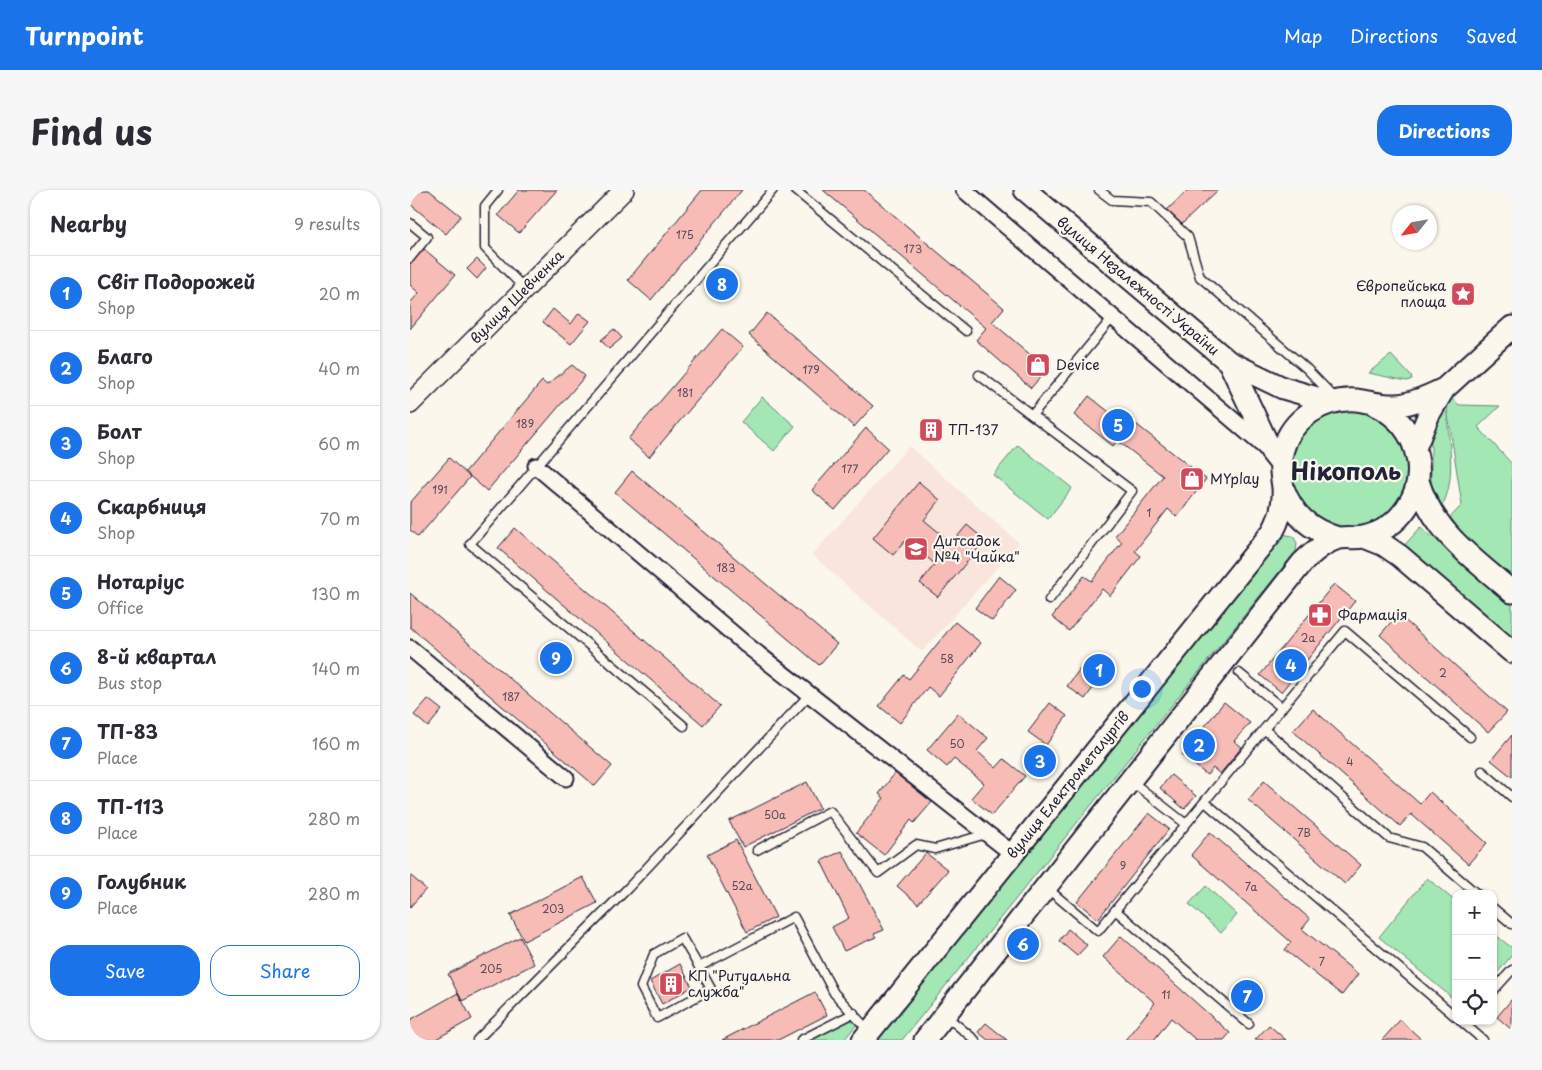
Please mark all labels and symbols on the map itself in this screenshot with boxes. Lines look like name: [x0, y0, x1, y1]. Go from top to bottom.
north arrow: [1392, 205, 1437, 250]
street label: вулиця Незалежності України: [1052, 211, 1224, 360]
house number: 175: [676, 226, 694, 243]
house number: 173: [904, 240, 922, 257]
street label: вулиця Шевченка: [465, 245, 568, 348]
pin: 8: [706, 265, 738, 303]
place label: Європейська площа: [1356, 275, 1446, 312]
place icon: Європейська площа: [1450, 281, 1476, 307]
shop icon: Device: [1025, 352, 1051, 378]
place label: Device: [1056, 354, 1100, 375]
house number: 179: [802, 361, 820, 378]
house number: 181: [677, 384, 693, 401]
pin: 5: [1102, 406, 1134, 444]
house number: 189: [516, 415, 534, 432]
building icon: ТП-137: [918, 417, 944, 443]
place label: ТП-137: [948, 419, 999, 440]
district label: Нікополь: [1291, 452, 1401, 488]
house number: 177: [842, 460, 859, 477]
shop icon: MYplay: [1179, 466, 1205, 492]
place label: MYplay: [1210, 468, 1259, 489]
house number: 191: [432, 481, 448, 498]
house number: 1: [1147, 504, 1152, 521]
place label: Дитсадок №4 "Чайка": [933, 530, 1020, 567]
school or university icon: Дитсадок №4 "Чайка": [903, 536, 929, 562]
house number: 183: [716, 559, 736, 576]
pharmacy icon: Фармація: [1307, 602, 1333, 628]
place label: Фармація: [1338, 604, 1408, 625]
house number: 2а: [1301, 629, 1315, 646]
pin: 9: [540, 639, 572, 677]
pin: 4: [1275, 646, 1307, 684]
house number: 58: [940, 650, 954, 667]
pin: 1: [1083, 651, 1115, 689]
house number: 2: [1439, 664, 1447, 681]
your location: [1129, 676, 1155, 702]
house number: 187: [502, 688, 520, 705]
street label: вулиця Електрометалургів: [1001, 706, 1134, 863]
pin: 2: [1183, 726, 1215, 764]
house number: 50: [949, 735, 965, 752]
pin: 3: [1024, 742, 1056, 780]
house number: 4: [1346, 753, 1354, 770]
house number: 50а: [764, 806, 786, 823]
house number: 7В: [1297, 824, 1311, 841]
house number: 9: [1120, 857, 1126, 874]
house number: 52а: [731, 877, 753, 894]
house number: 7а: [1245, 878, 1257, 895]
house number: 203: [542, 900, 564, 917]
pin: 6: [1007, 925, 1039, 963]
house number: 7: [1319, 953, 1325, 970]
house number: 205: [480, 960, 502, 977]
place label: КП "Ритуальна служба": [688, 965, 791, 1002]
building icon: КП "Ритуальна служба": [658, 971, 684, 997]
pin: 7: [1231, 977, 1263, 1015]
house number: 11: [1161, 986, 1171, 1003]

